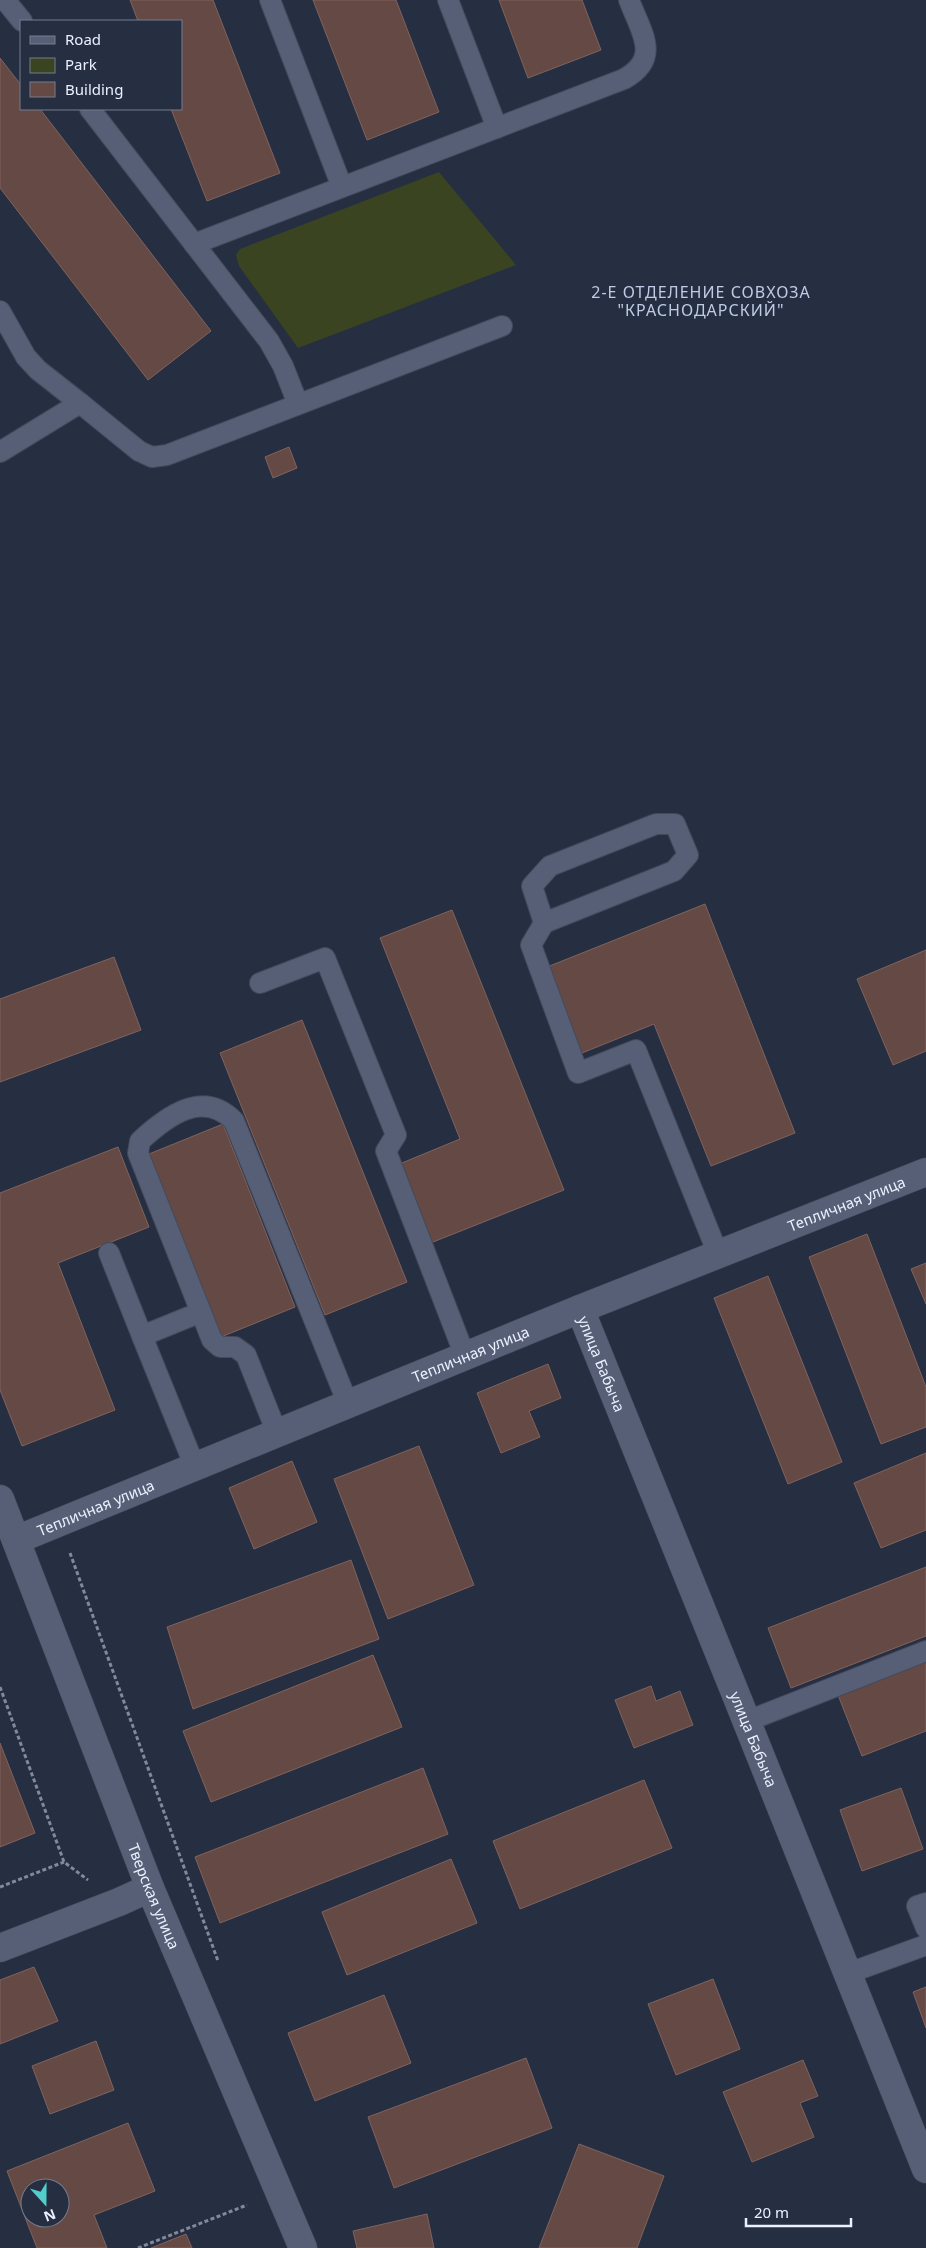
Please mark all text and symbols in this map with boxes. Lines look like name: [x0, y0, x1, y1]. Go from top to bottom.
legend: [20, 20, 182, 110]
text: Road: [65, 29, 101, 49]
text: Park: [65, 54, 97, 74]
text: Building: [65, 79, 123, 99]
district label: 2-Е ОТДЕЛЕНИЕ СОВХОЗА "КРАСНОДАРСКИЙ": [591, 281, 811, 321]
street label: Тепличная улица: [785, 1171, 908, 1236]
street label: улица Бабыча: [574, 1313, 630, 1415]
street label: Тепличная улица: [409, 1321, 532, 1387]
street label: Тепличная улица: [34, 1475, 157, 1540]
street label: улица Бабыча: [726, 1688, 782, 1790]
street label: Тверская улица: [124, 1840, 185, 1952]
north arrow: [20, 2178, 70, 2228]
scale bar: [746, 2196, 851, 2228]
text: 20 m: [754, 2202, 789, 2222]
text: N: [41, 2205, 59, 2227]

